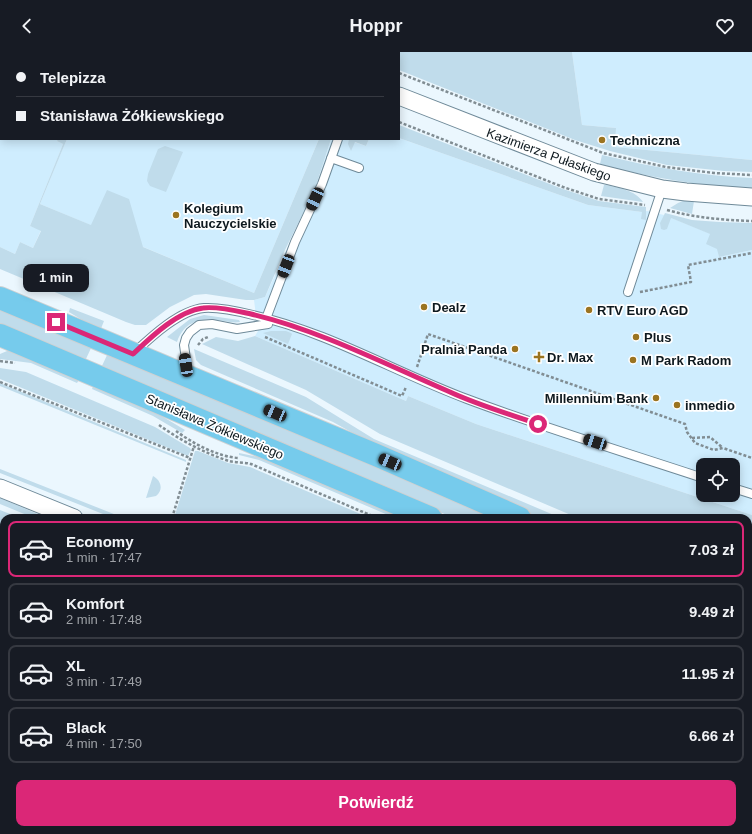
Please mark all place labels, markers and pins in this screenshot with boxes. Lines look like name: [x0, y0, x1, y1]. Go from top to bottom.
place label: Techniczna: [610, 133, 681, 148]
marker: Techniczna: [597, 135, 607, 145]
place label: Kolegium Nauczycielskie: [184, 201, 277, 231]
marker: Kolegium Nauczycielskie: [171, 210, 181, 220]
place label: Dealz: [432, 300, 466, 315]
marker: Dealz: [419, 302, 429, 312]
place label: RTV Euro AGD: [597, 303, 688, 318]
marker: RTV Euro AGD: [584, 305, 594, 315]
place label: Plus: [644, 330, 671, 345]
marker: Plus: [631, 332, 641, 342]
place label: Pralnia Panda: [421, 342, 508, 357]
marker: Pralnia Panda: [510, 344, 520, 354]
place label: Dr. Max: [547, 350, 594, 365]
marker: Dr. Max: [534, 352, 544, 362]
place label: M Park Radom: [641, 353, 731, 368]
marker: M Park Radom: [628, 355, 638, 365]
place label: Millennium Bank: [545, 391, 649, 406]
marker: Millennium Bank: [651, 393, 661, 403]
place label: inmedio: [685, 398, 735, 413]
marker: inmedio: [672, 400, 682, 410]

